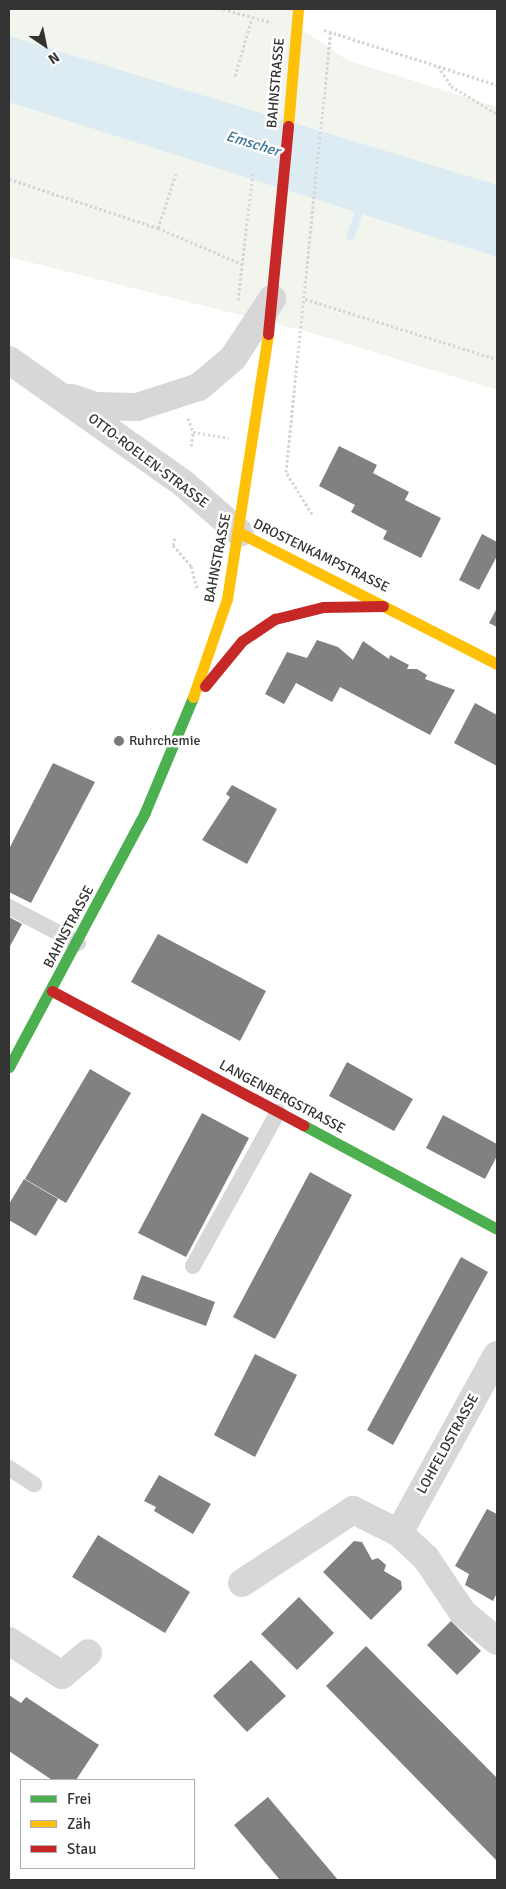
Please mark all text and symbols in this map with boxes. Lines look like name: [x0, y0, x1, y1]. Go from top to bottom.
north arrow: [20, 20, 70, 70]
street label: BAHNSTRASSE: [264, 37, 288, 129]
text: N: [45, 48, 62, 68]
water label: Emscher: [224, 127, 282, 161]
street label: OTTO-ROELEN-STRASSE: [85, 410, 211, 512]
street label: BAHNSTRASSE: [201, 512, 235, 604]
street label: DROSTENKAMPSTRASSE: [250, 516, 392, 596]
place label: Ruhrchemie: [129, 733, 200, 749]
marker: Ruhrchemie: [113, 735, 125, 747]
street label: BAHNSTRASSE: [40, 883, 98, 971]
street label: LANGENBERGSTRASSE: [216, 1057, 348, 1137]
street label: LOHFELDSTRASSE: [414, 1391, 482, 1497]
legend: [20, 1779, 195, 1869]
text: Frei: [67, 1790, 91, 1808]
text: Zäh: [67, 1815, 91, 1833]
text: Stau: [67, 1840, 96, 1858]

